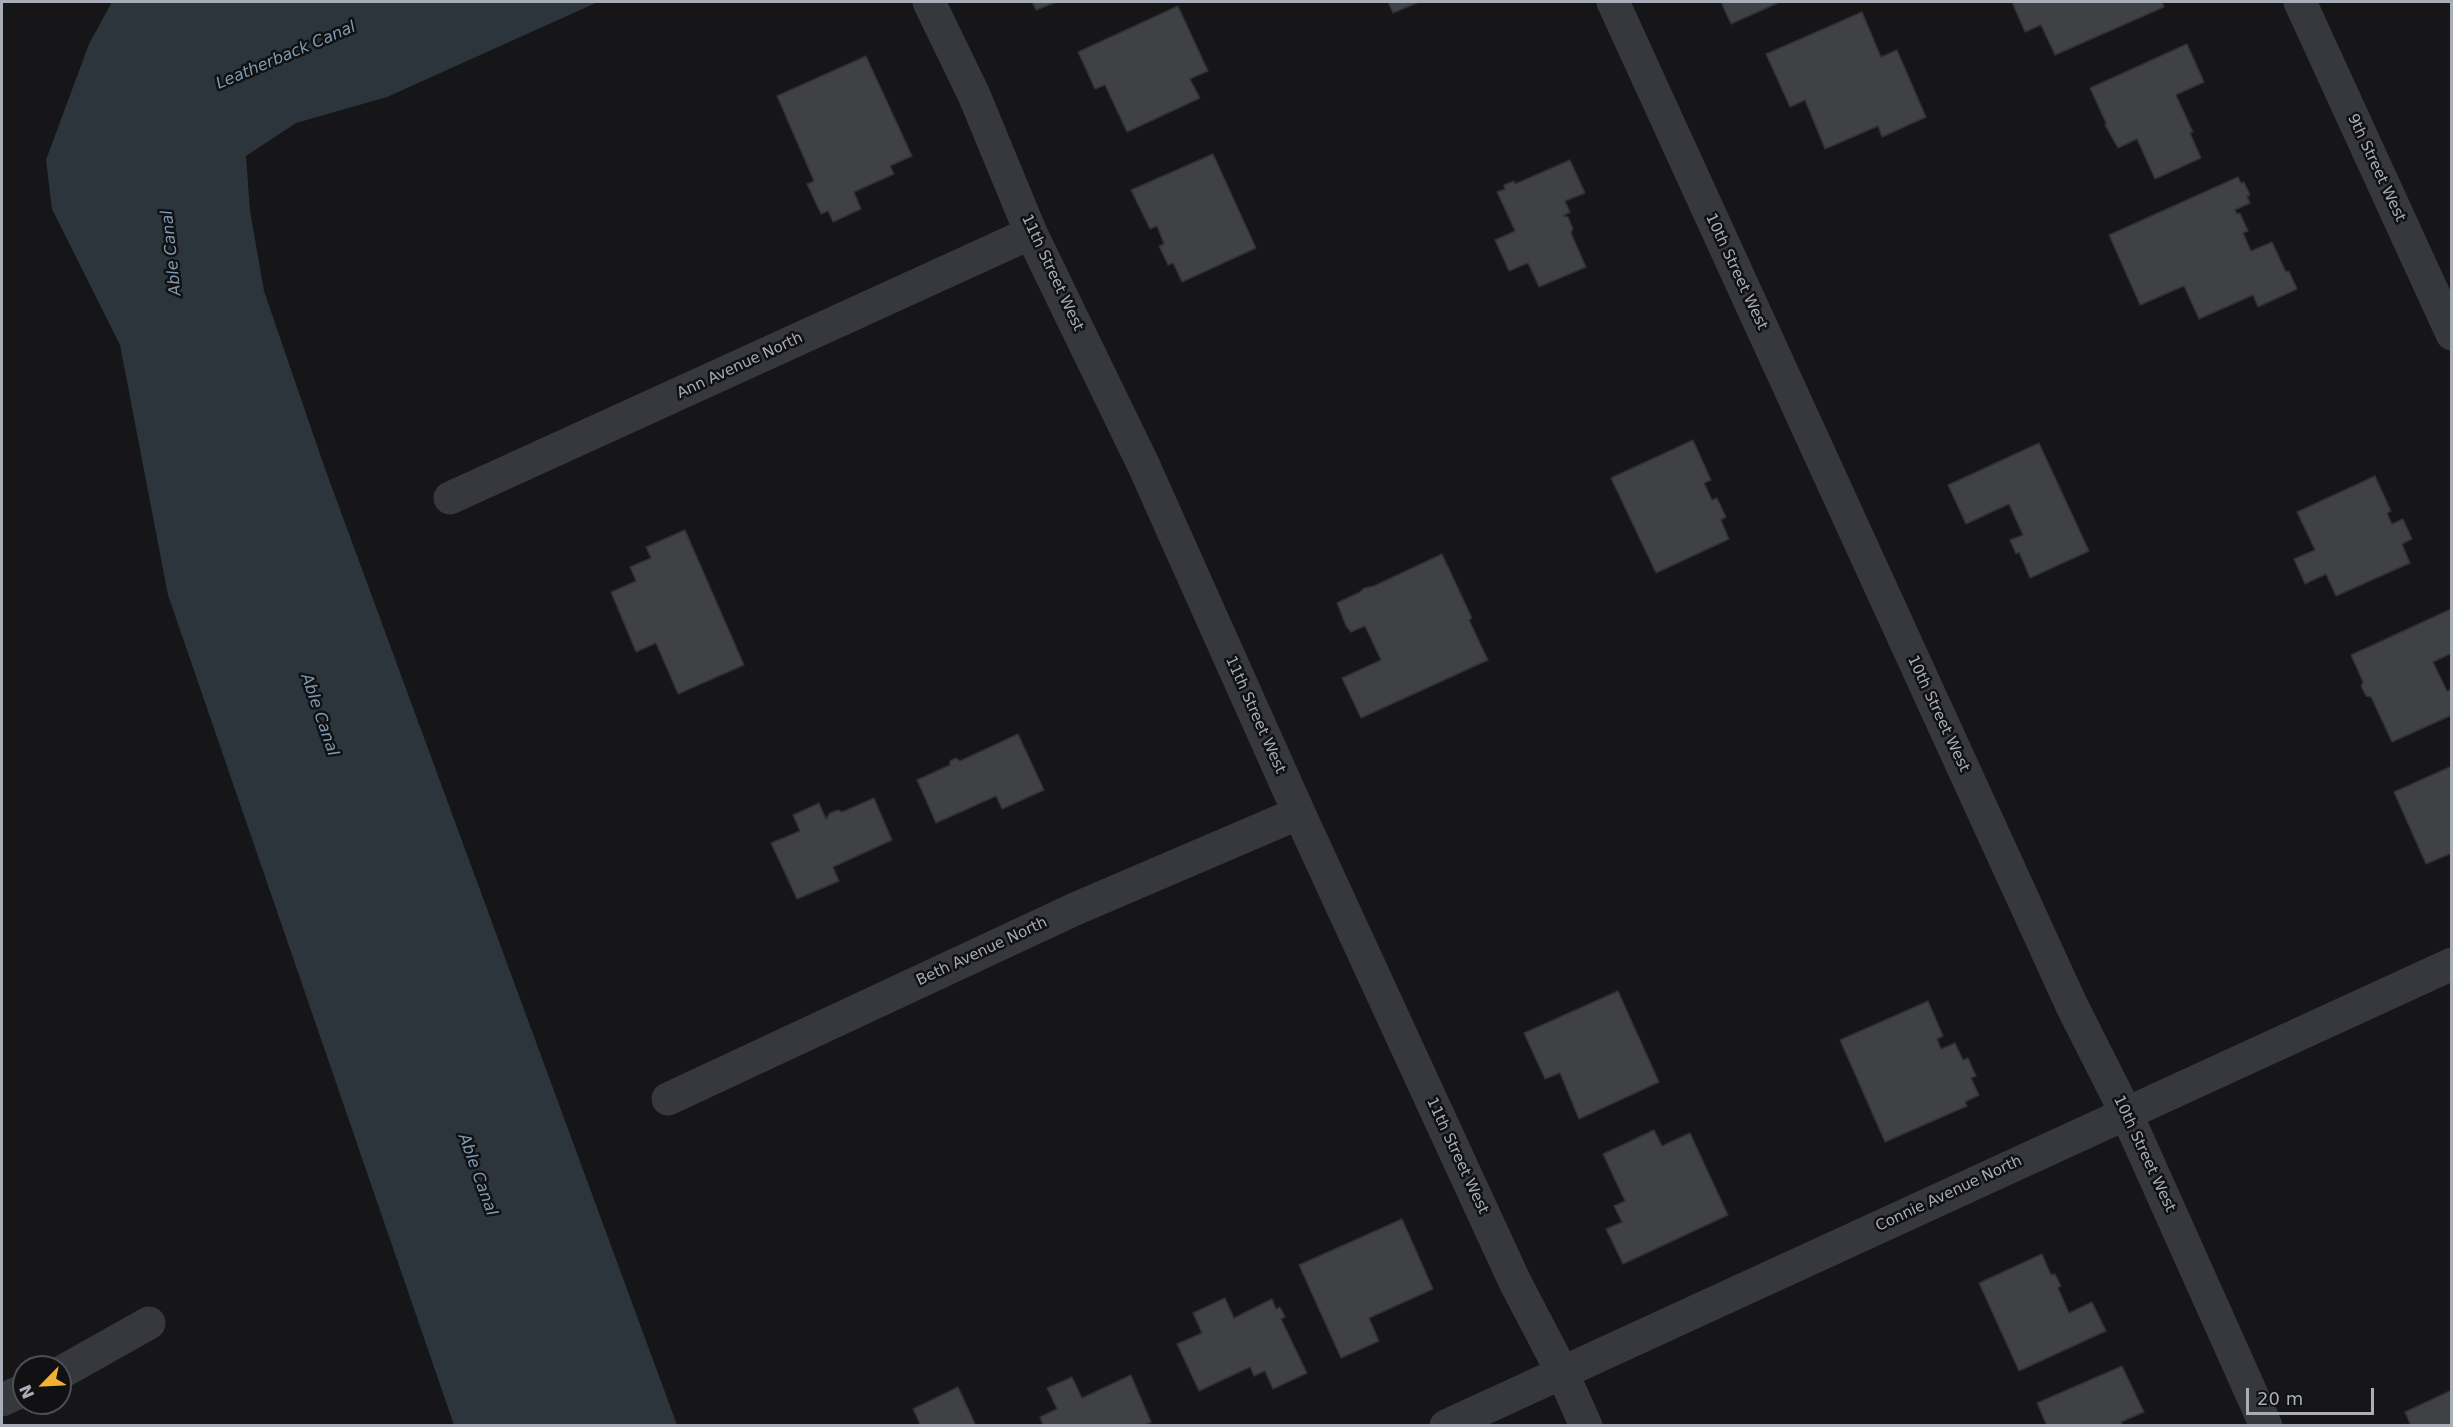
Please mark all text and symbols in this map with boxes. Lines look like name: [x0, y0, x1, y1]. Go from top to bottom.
water label: Leatherback Canal: [213, 18, 359, 94]
street label: 9th Street West: [2343, 111, 2409, 225]
water label: Able Canal: [158, 209, 186, 297]
street label: 10th Street West: [1701, 211, 1771, 333]
street label: 11th Street West: [1017, 212, 1087, 334]
street label: Ann Avenue North: [674, 329, 806, 403]
street label: 10th Street West: [1903, 653, 1973, 775]
street label: 11th Street West: [1221, 654, 1289, 776]
water label: Able Canal: [296, 671, 342, 759]
street label: Beth Avenue North: [914, 914, 1050, 990]
street label: 10th Street West: [2109, 1093, 2179, 1215]
street label: 11th Street West: [1422, 1095, 1492, 1217]
water label: Able Canal: [453, 1131, 501, 1219]
street label: Connie Avenue North: [1873, 1152, 2025, 1236]
north arrow: [12, 1355, 72, 1415]
scale bar: [2249, 1376, 2376, 1414]
text: N: [16, 1382, 38, 1402]
text: 20 m: [2257, 1388, 2303, 1409]

